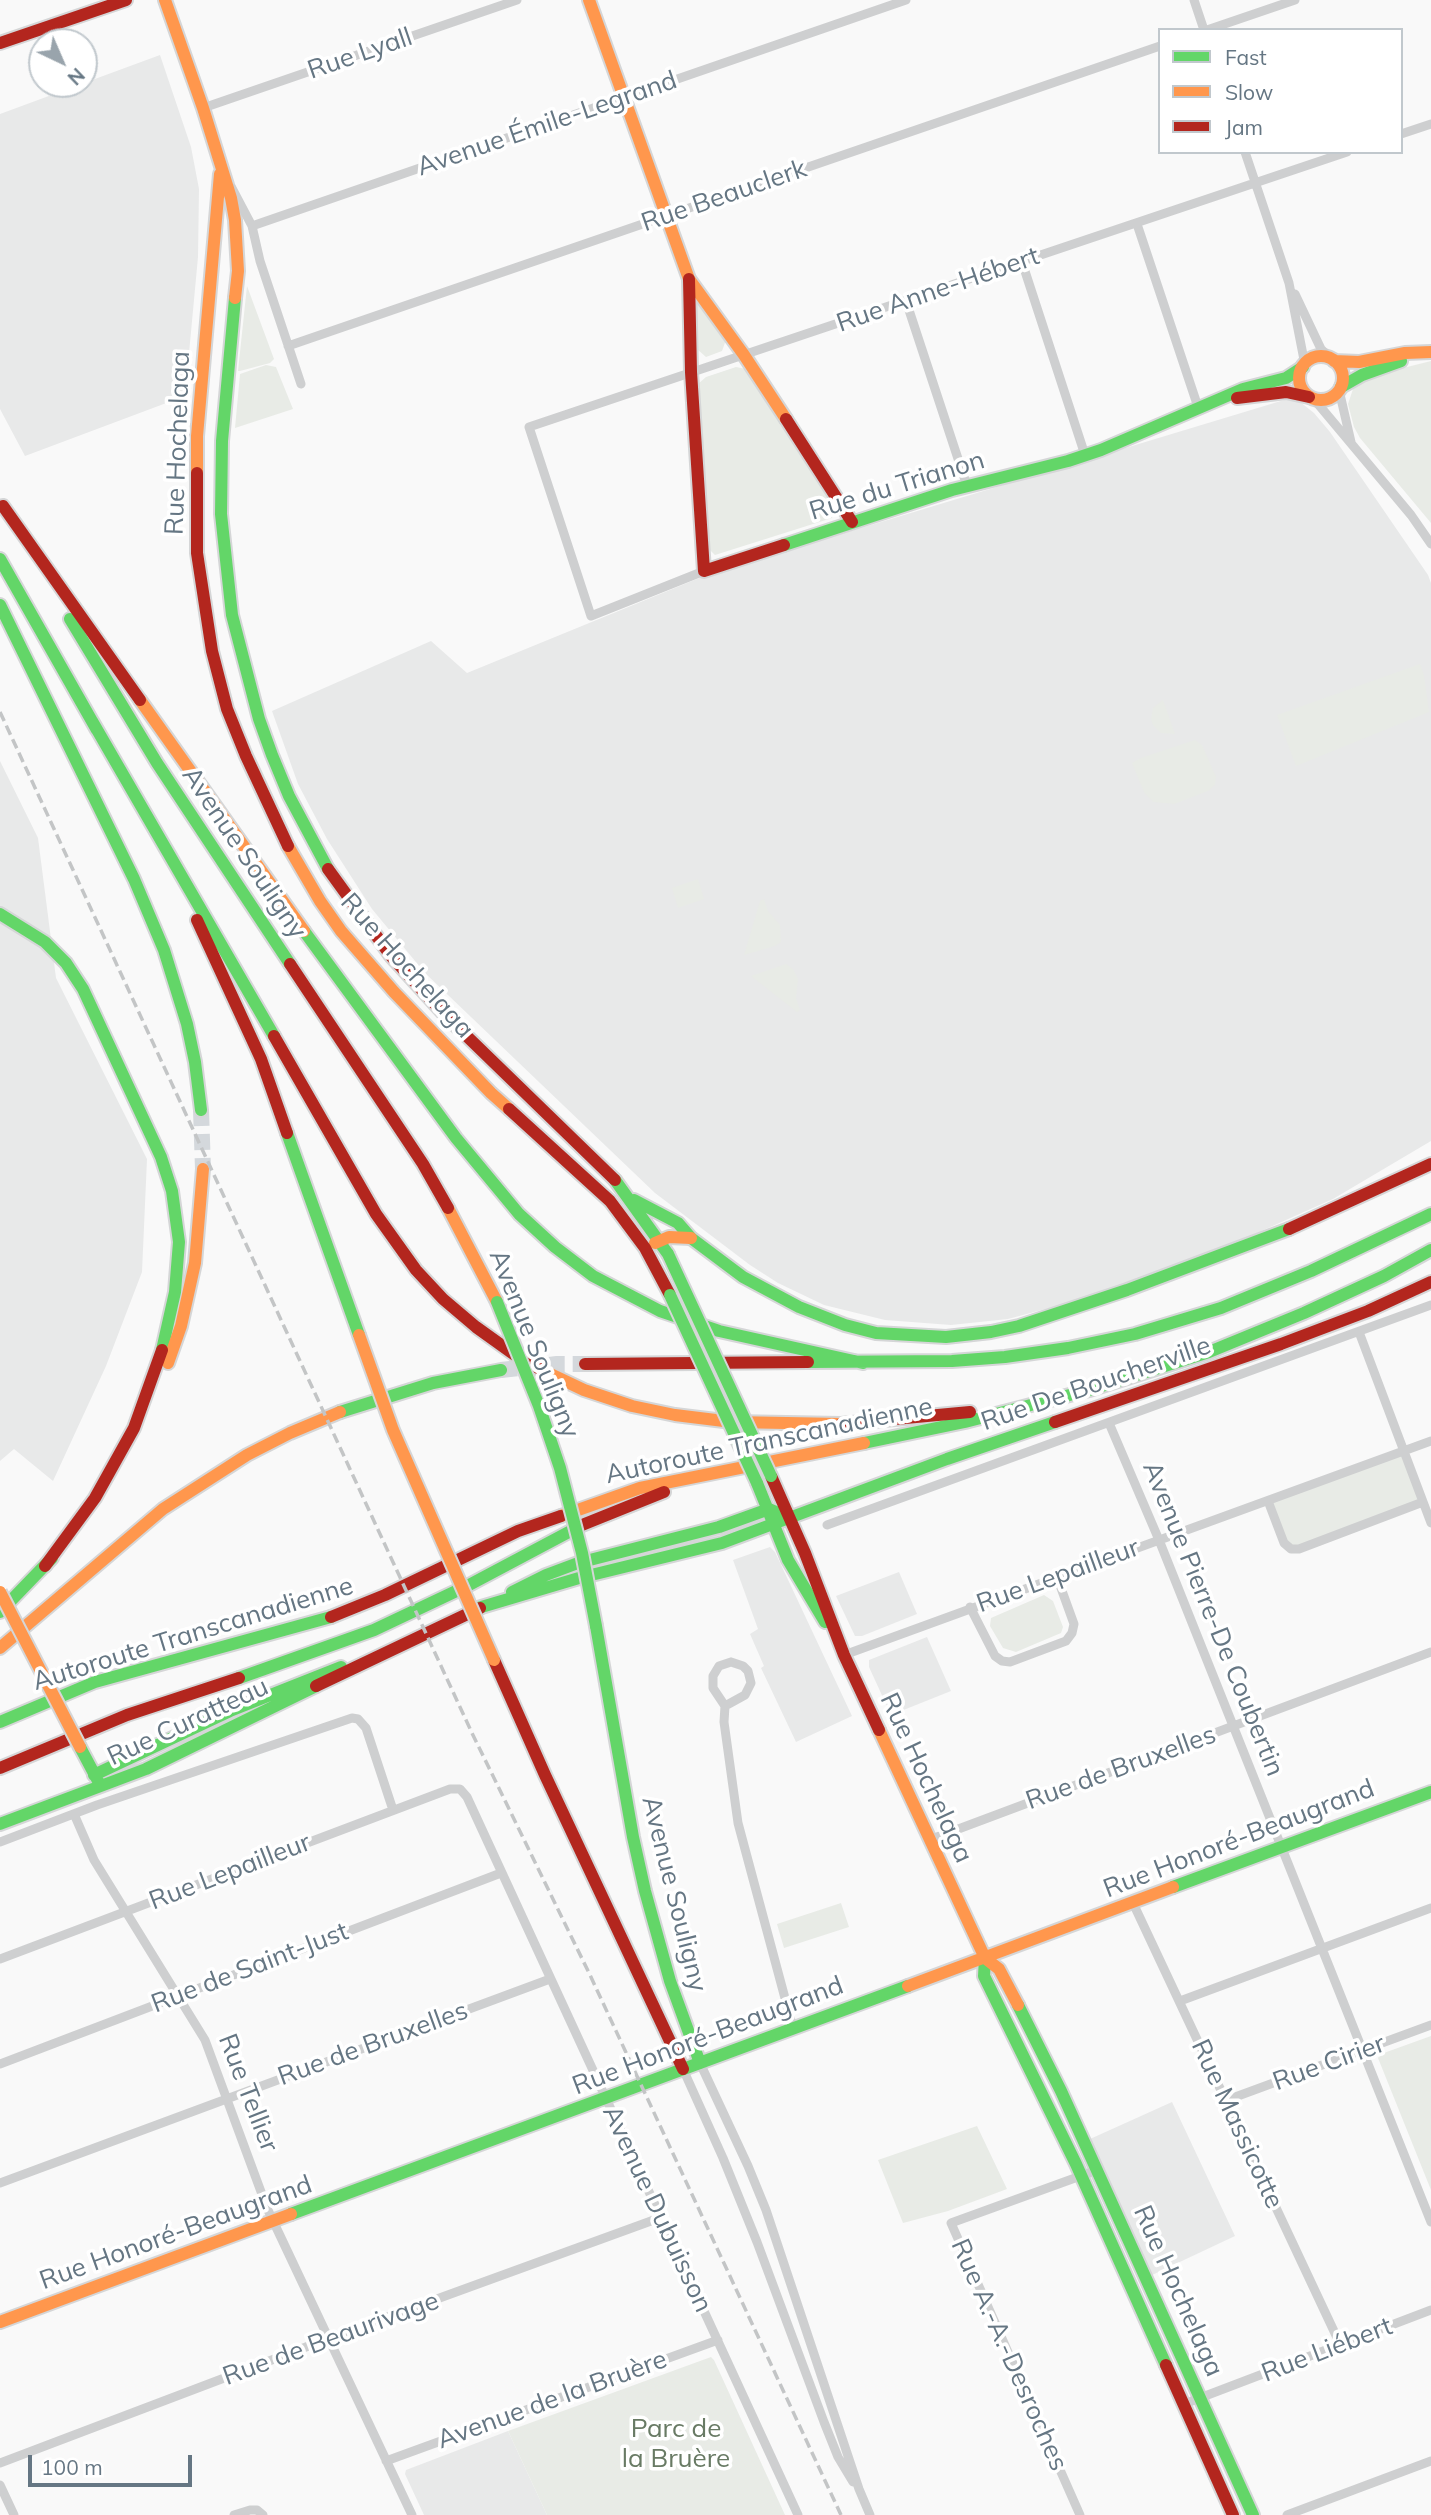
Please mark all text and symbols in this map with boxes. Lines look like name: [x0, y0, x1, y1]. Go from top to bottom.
street label: Rue Lyall: [304, 22, 416, 86]
north arrow: [28, 28, 98, 98]
legend: [1158, 28, 1403, 154]
text: Fast: [1225, 44, 1267, 70]
text: N: [63, 63, 90, 90]
street label: Avenue Émile-Legrand: [413, 65, 681, 183]
text: Slow: [1225, 79, 1273, 105]
text: Jam: [1225, 114, 1263, 140]
street label: Rue Beauclerk: [637, 153, 811, 239]
street label: Rue Anne-Hébert: [833, 241, 1043, 339]
street label: Rue Hochelaga: [159, 351, 197, 535]
street label: Rue du Trianon: [806, 445, 988, 527]
street label: Avenue Souligny: [175, 761, 313, 945]
street label: Rue Hochelaga: [334, 887, 480, 1045]
street label: Avenue Souligny: [482, 1245, 586, 1443]
street label: Rue De Boucherville: [977, 1330, 1215, 1438]
street label: Autoroute Transcanadienne: [603, 1391, 935, 1491]
street label: Avenue Pierre-De Coubertin: [1136, 1457, 1290, 1781]
street label: Rue Lepailleur: [973, 1532, 1143, 1620]
street label: Autoroute Transcanadienne: [29, 1570, 357, 1698]
street label: Rue Curatteau: [103, 1671, 273, 1773]
street label: Rue Hochelaga: [873, 1688, 979, 1868]
street label: Rue de Bruxelles: [1022, 1719, 1220, 1817]
street label: Rue Honoré-Beaugrand: [1099, 1773, 1379, 1905]
street label: Avenue Souligny: [635, 1793, 713, 1995]
street label: Rue Lepailleur: [145, 1827, 315, 1917]
street label: Rue de Saint-Just: [147, 1916, 353, 2020]
street label: Rue Honoré-Beaugrand: [568, 1970, 848, 2102]
street label: Rue de Bruxelles: [274, 1995, 472, 2093]
street label: Rue Cirier: [1269, 2028, 1389, 2098]
street label: Rue Tellier: [211, 2030, 285, 2156]
street label: Rue Massicotte: [1184, 2034, 1290, 2214]
street label: Avenue Dubuisson: [595, 2101, 719, 2317]
street label: Rue Honoré-Beaugrand: [36, 2169, 316, 2297]
street label: Rue Hochelaga: [1126, 2201, 1230, 2381]
street label: Rue A.-A.-Desroches: [944, 2234, 1074, 2476]
street label: Rue de Beaurivage: [219, 2285, 443, 2393]
street label: Rue Liébert: [1257, 2311, 1397, 2389]
street label: Avenue de la Bruère: [433, 2344, 671, 2456]
park label: Parc de la Bruère: [622, 2413, 730, 2474]
scale bar: [32, 2442, 196, 2486]
text: 100 m: [41, 2454, 103, 2480]

